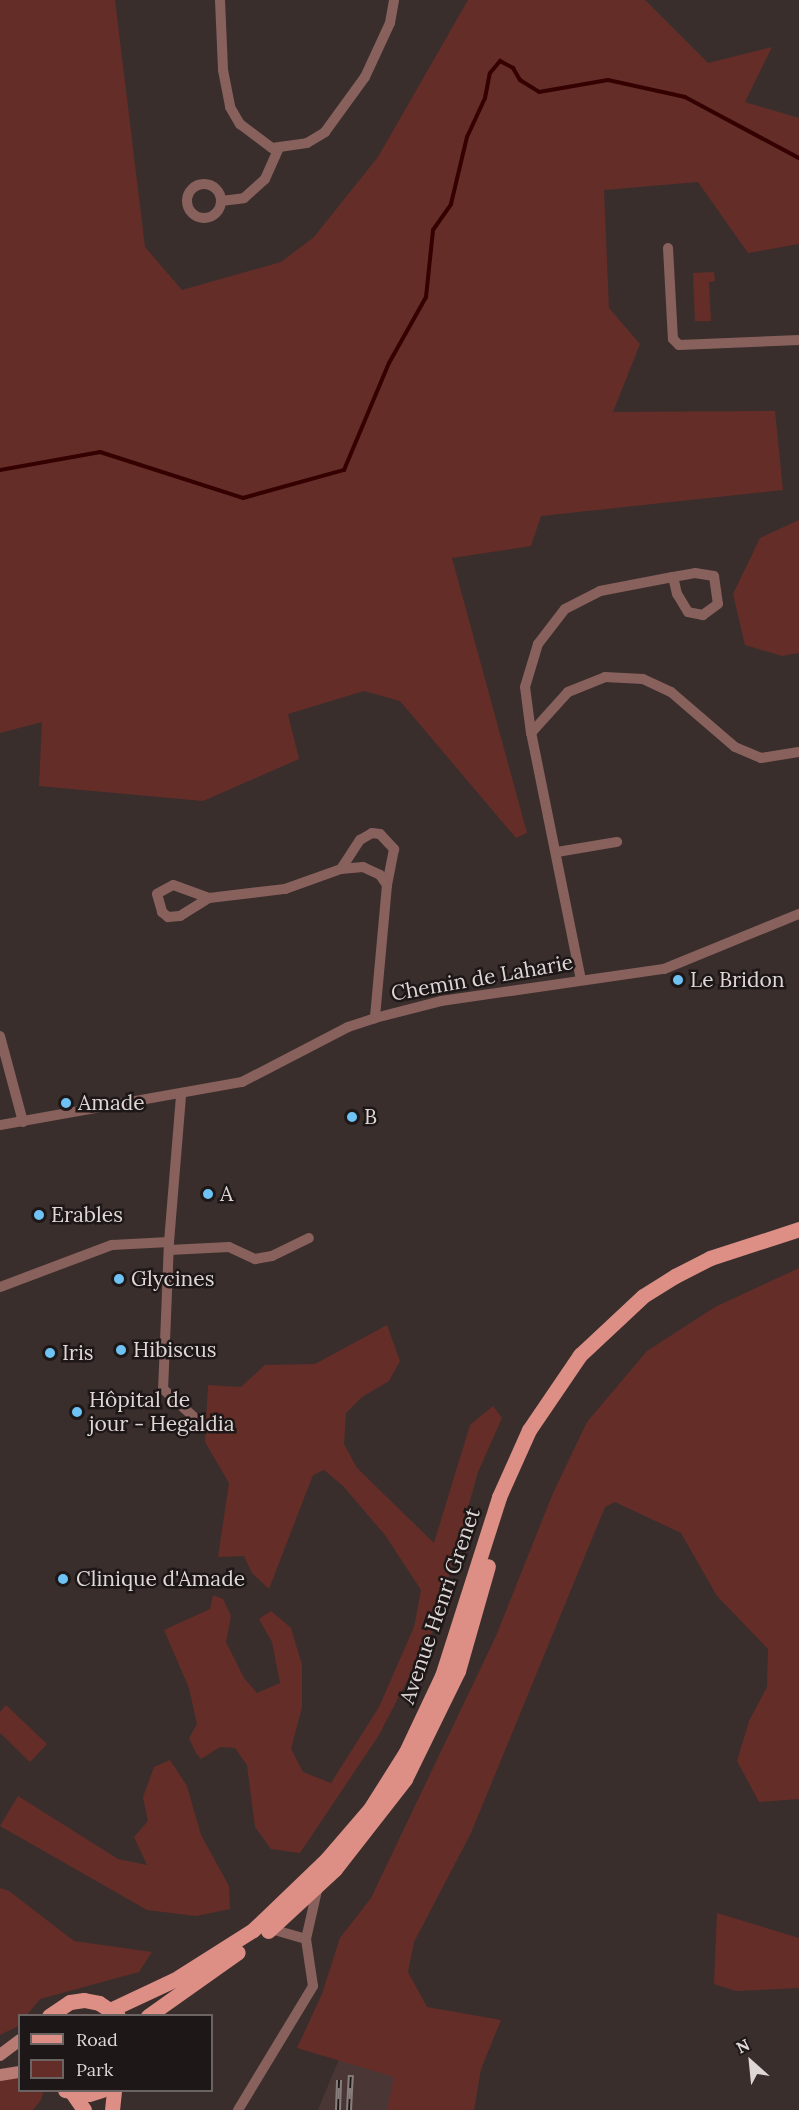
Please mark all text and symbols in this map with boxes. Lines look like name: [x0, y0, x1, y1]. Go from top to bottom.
street label: Chemin de Laharie: [389, 950, 575, 1006]
place label: Le Bridon: [690, 967, 785, 993]
marker: Le Bridon: [671, 973, 685, 987]
place label: Amade: [78, 1090, 145, 1116]
marker: Amade: [59, 1096, 73, 1110]
place label: B: [364, 1104, 377, 1130]
marker: B: [345, 1110, 359, 1124]
place label: A: [220, 1181, 233, 1207]
marker: A: [201, 1187, 215, 1201]
place label: Erables: [51, 1202, 123, 1228]
marker: Erables: [32, 1208, 46, 1222]
place label: Glycines: [131, 1266, 214, 1292]
marker: Glycines: [112, 1272, 126, 1286]
place label: Hibiscus: [133, 1337, 216, 1363]
place label: Iris: [62, 1340, 94, 1366]
marker: Hibiscus: [114, 1343, 128, 1357]
marker: Iris: [43, 1346, 57, 1360]
place label: Hôpital de jour - Hegaldia: [89, 1387, 234, 1437]
marker: Hôpital de jour - Hegaldia: [70, 1405, 84, 1419]
street label: Avenue Henri Grenet: [395, 1505, 485, 1707]
place label: Clinique d'Amade: [76, 1566, 245, 1592]
marker: Clinique d'Amade: [54, 1570, 72, 1588]
legend: [18, 2014, 213, 2092]
text: Road: [76, 2028, 118, 2051]
north arrow: [721, 2032, 781, 2092]
text: N: [733, 2034, 753, 2058]
text: Park: [76, 2058, 113, 2081]

